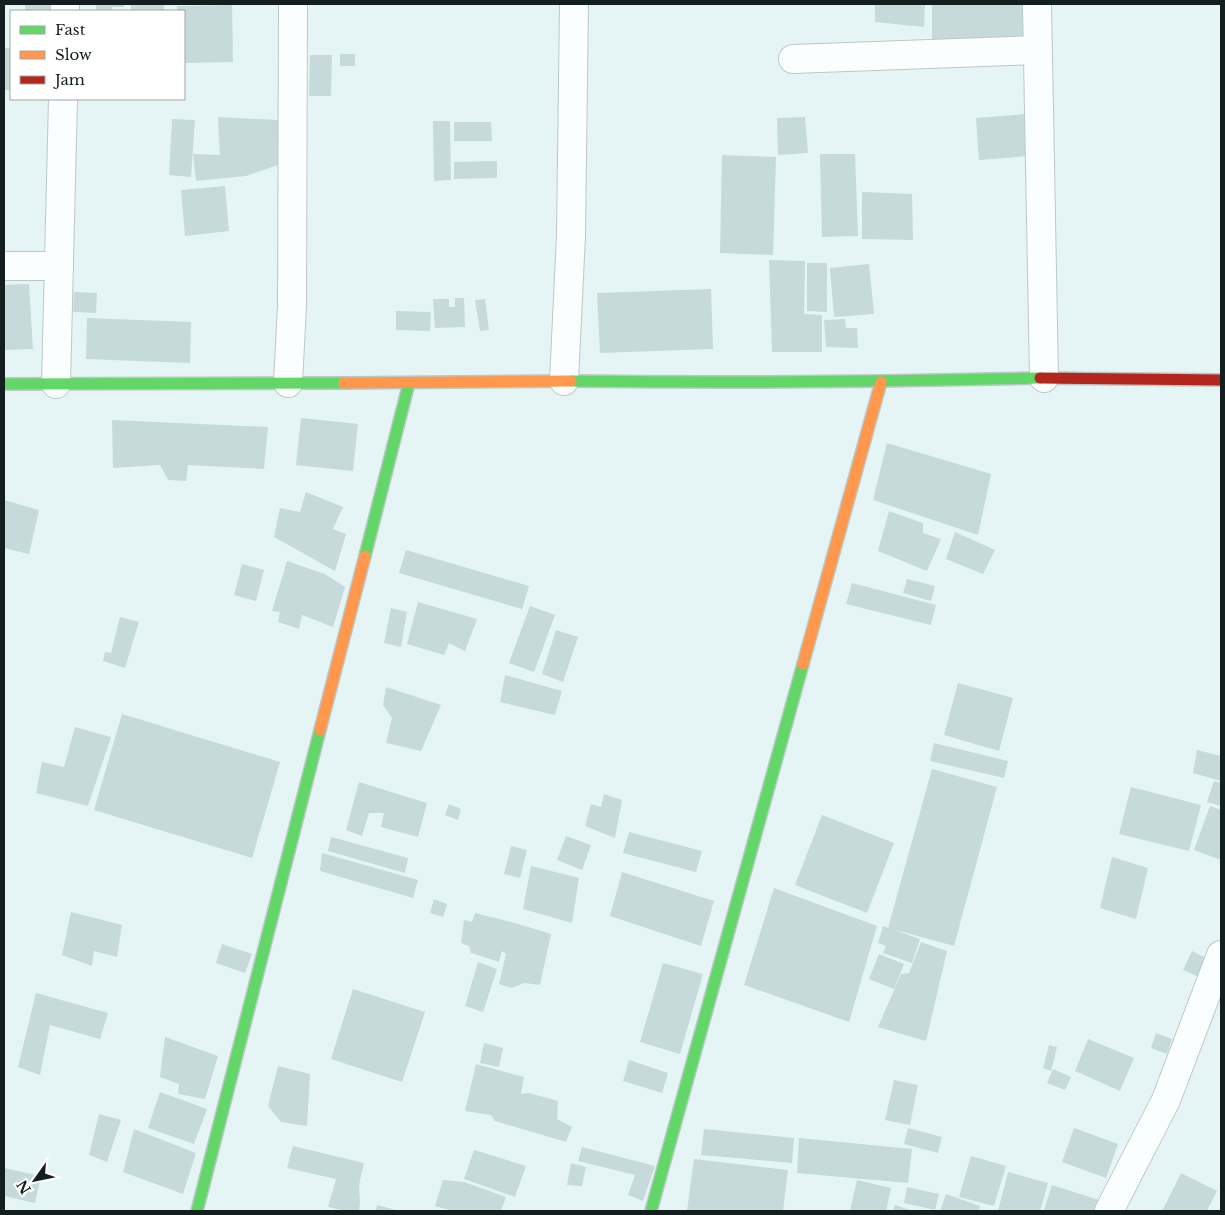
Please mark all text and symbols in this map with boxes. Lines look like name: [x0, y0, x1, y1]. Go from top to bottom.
legend: [10, 10, 185, 100]
text: Fast: [55, 20, 86, 39]
text: Slow: [55, 45, 92, 64]
text: Jam: [53, 70, 85, 89]
north arrow: [10, 1155, 60, 1205]
text: N: [13, 1177, 35, 1198]

